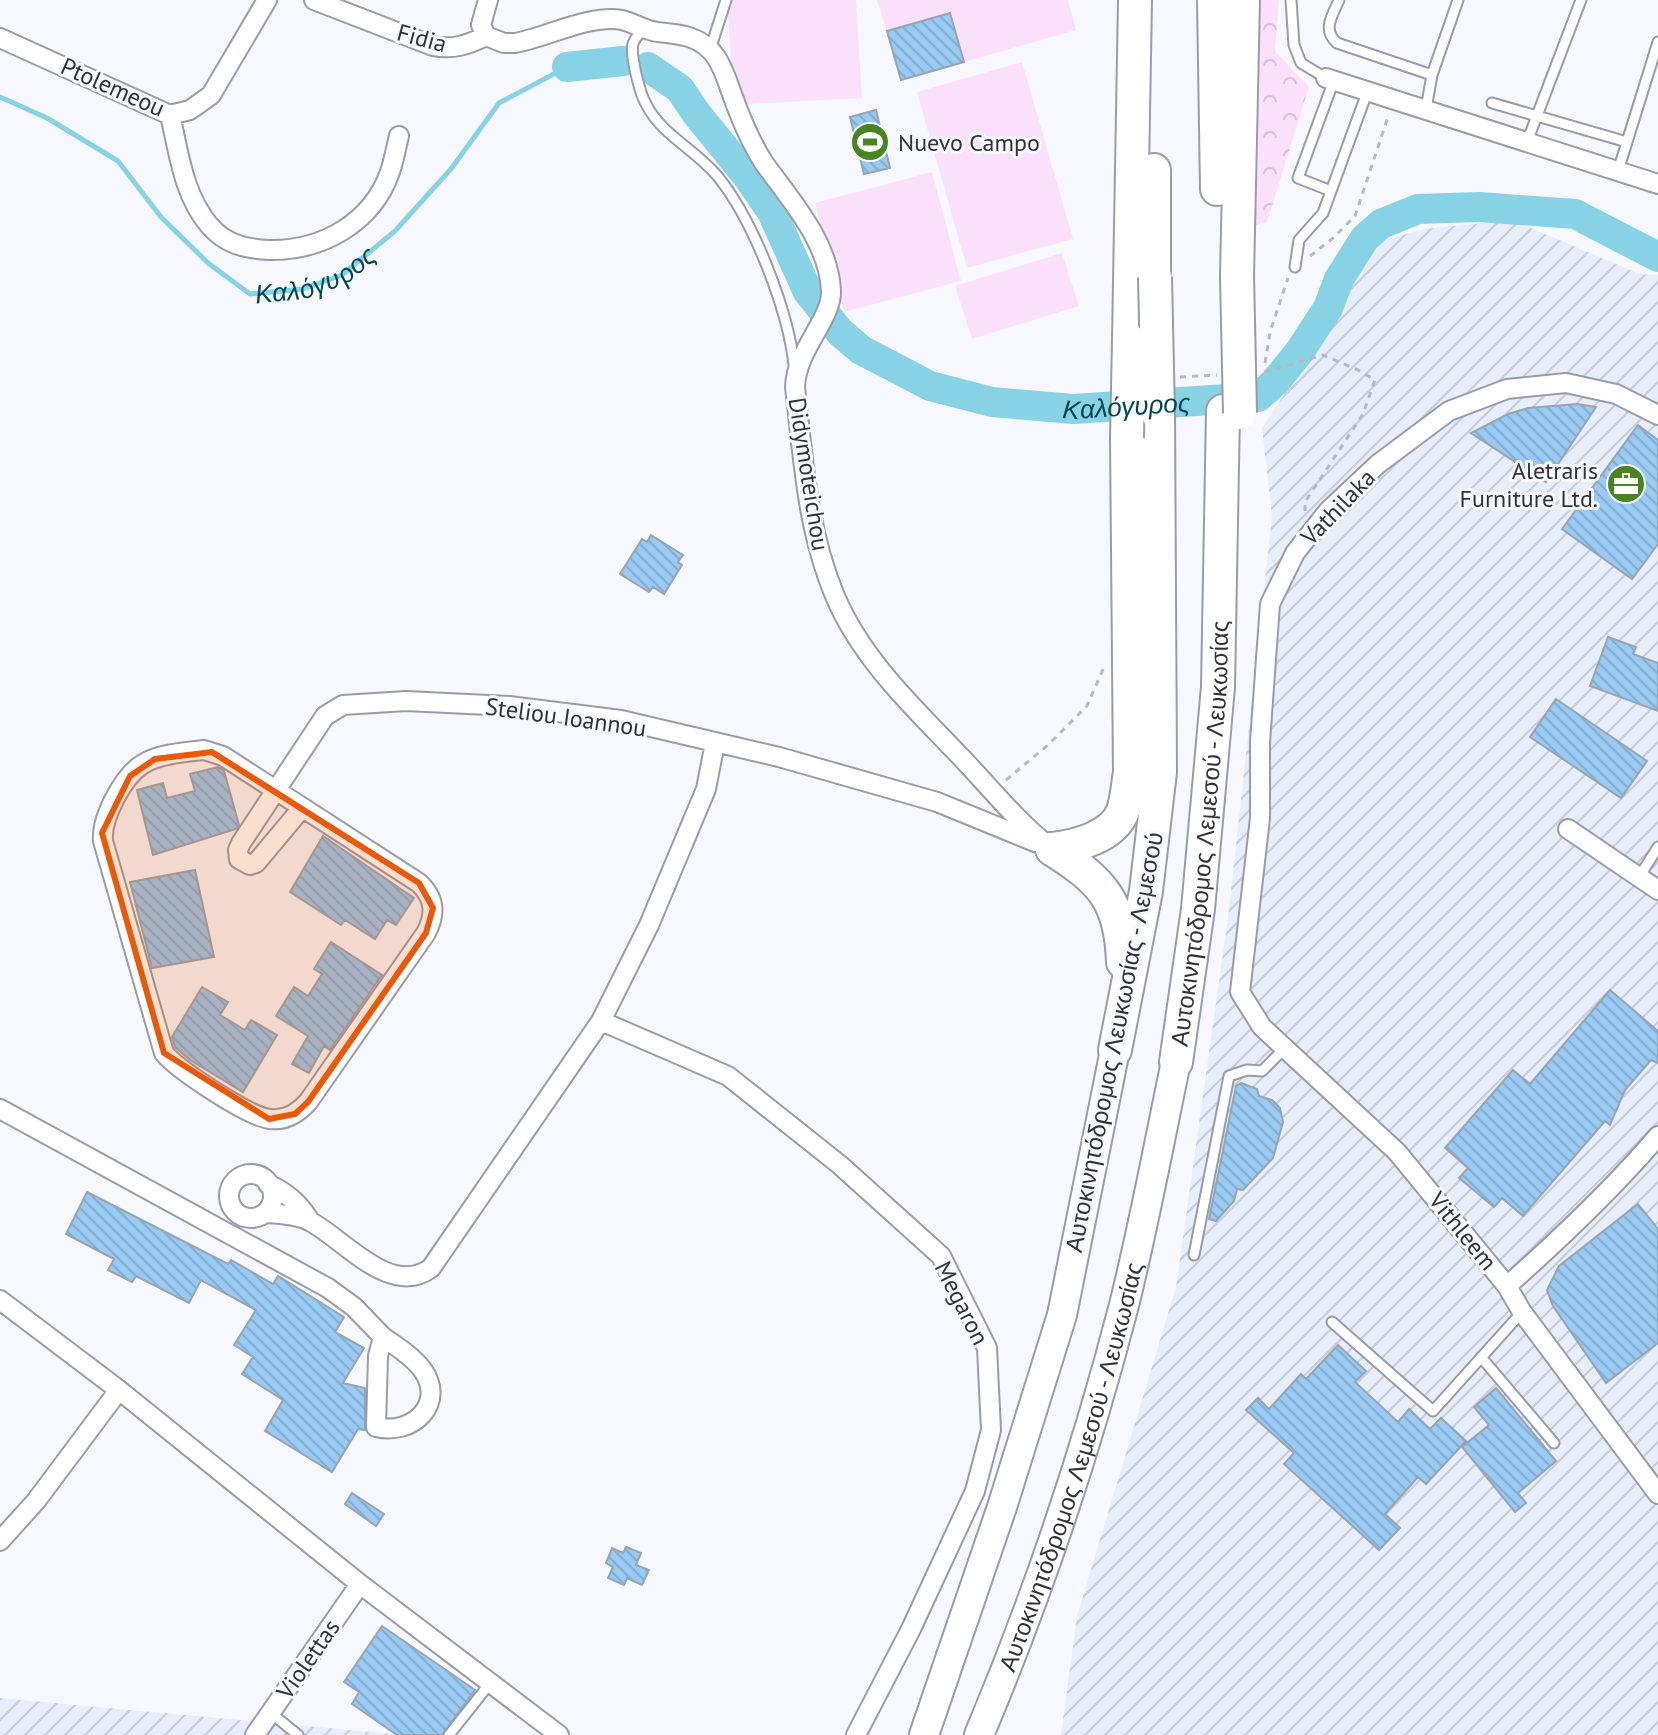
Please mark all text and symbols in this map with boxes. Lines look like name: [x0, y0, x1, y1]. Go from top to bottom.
street label: Fidia: [394, 17, 450, 59]
street label: Ptolemeou: [56, 50, 170, 124]
sports icon: Nuevo Campo: [849, 121, 891, 163]
place label: Nuevo Campo: [898, 127, 1040, 158]
water label: Καλόγυρος: [254, 238, 382, 310]
water label: Καλόγυρος: [1061, 385, 1192, 426]
street label: Didymoteichou: [782, 395, 836, 553]
place label: Aletraris Furniture Ltd.: [1460, 455, 1598, 514]
street label: Vathilaka: [1293, 462, 1382, 552]
office icon: Aletraris Furniture Ltd.: [1605, 463, 1647, 505]
street label: Αυτοκινητόδρομος Λεμεσού - Λευκωσίας: [1163, 620, 1235, 1048]
street label: Steliou Ioannou: [483, 690, 649, 744]
street label: Αυτοκινητόδρομος Λευκωσίας - Λεμεσού: [1058, 829, 1170, 1255]
street label: Vithleem: [1421, 1185, 1504, 1276]
street label: Megaron: [928, 1256, 996, 1350]
street label: Αυτοκινητόδρομος Λεμεσού - Λευκωσίας: [991, 1259, 1149, 1676]
street label: Violettas: [269, 1613, 347, 1706]

